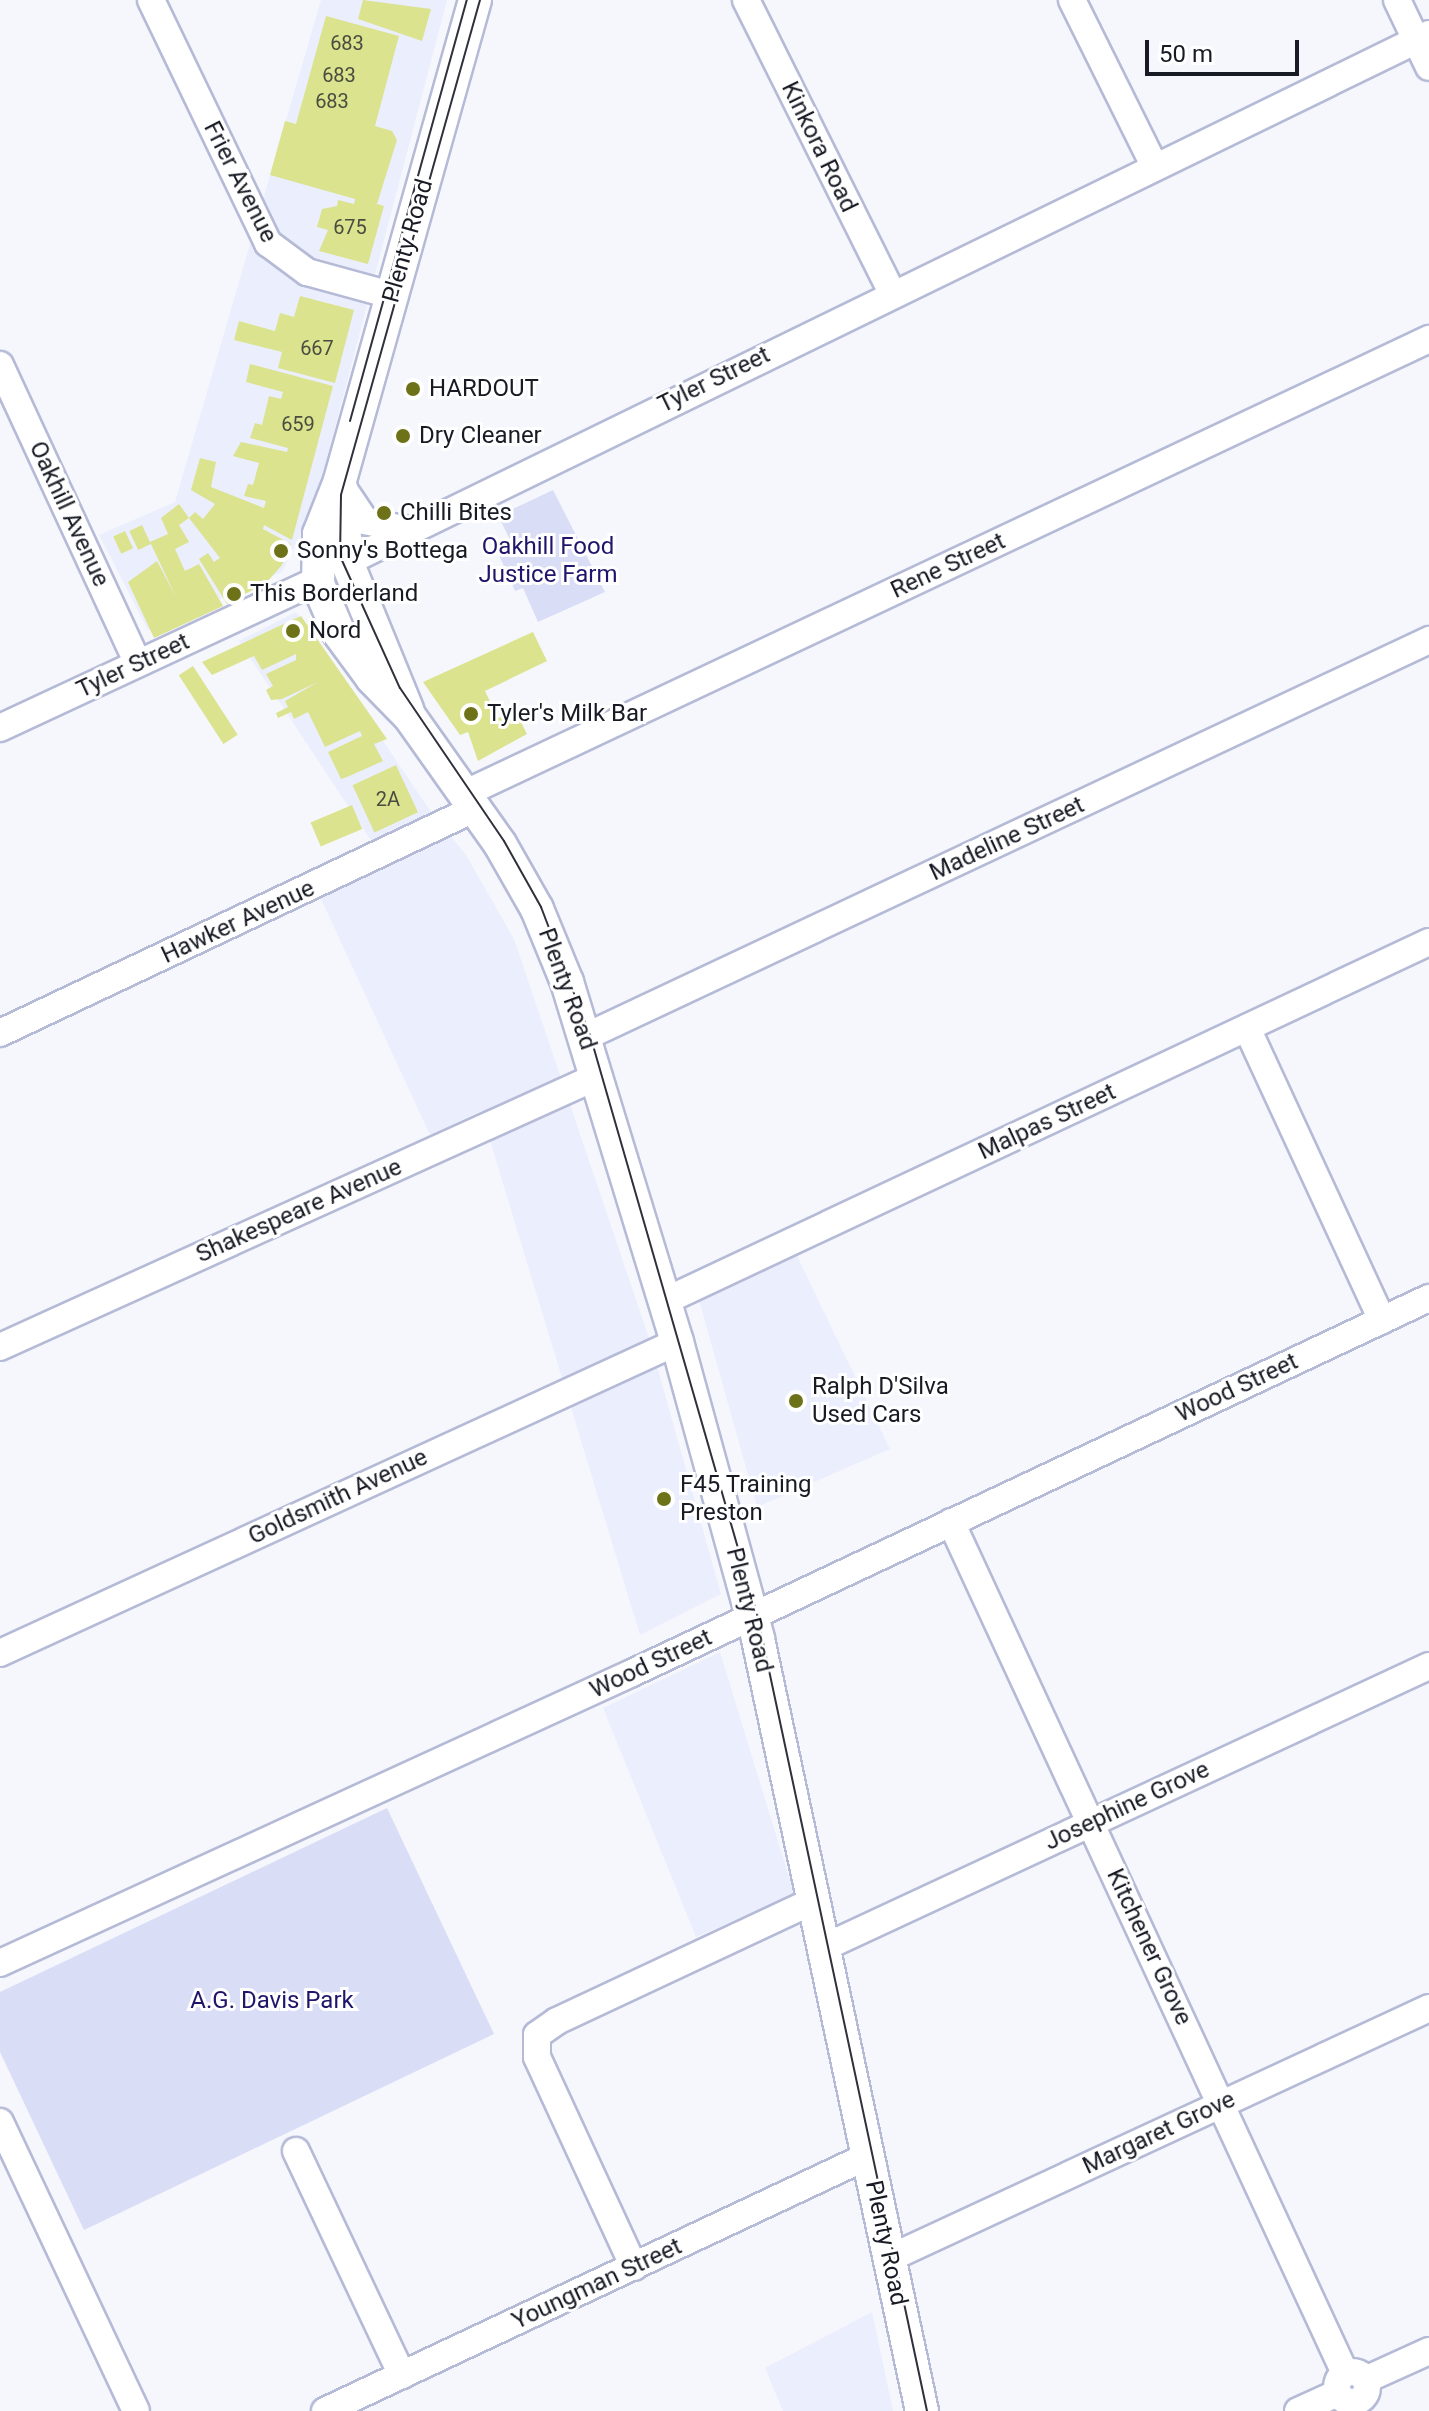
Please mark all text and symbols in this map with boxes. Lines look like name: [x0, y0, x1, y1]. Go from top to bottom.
scale bar: [1149, 24, 1303, 74]
house number: 683: [330, 31, 364, 55]
text: 50 m: [1159, 40, 1213, 68]
house number: 683: [322, 63, 356, 87]
street label: Kinkora Road: [775, 77, 863, 217]
house number: 683: [315, 89, 349, 113]
street label: Frier Avenue: [197, 117, 283, 247]
street label: Plenty Road: [377, 176, 439, 306]
house number: 675: [333, 215, 367, 239]
house number: 667: [300, 336, 334, 360]
street label: Tyler Street: [653, 341, 775, 419]
place label: HARDOUT: [429, 375, 539, 403]
marker: HARDOUT: [404, 380, 422, 398]
house number: 659: [281, 412, 315, 436]
place label: Dry Cleaner: [419, 422, 542, 450]
marker: Dry Cleaner: [394, 427, 412, 445]
street label: Oakhill Avenue: [23, 437, 115, 591]
place label: Chilli Bites: [400, 499, 512, 527]
marker: Chilli Bites: [375, 504, 393, 522]
street label: Rene Street: [886, 527, 1010, 605]
park label: Oakhill Food Justice Farm: [479, 533, 617, 589]
place label: Sonny's Bottega: [297, 537, 468, 565]
marker: Sonny's Bottega: [272, 542, 290, 560]
place label: This Borderland: [250, 580, 418, 608]
marker: This Borderland: [225, 585, 243, 603]
place label: Nord: [309, 617, 361, 645]
marker: Nord: [284, 622, 302, 640]
street label: Tyler Street: [72, 627, 194, 705]
place label: Tyler's Milk Bar: [487, 700, 647, 728]
marker: Tyler's Milk Bar: [462, 705, 480, 723]
house number: 2A: [376, 787, 400, 811]
street label: Madeline Street: [925, 791, 1089, 887]
street label: Hawker Avenue: [157, 874, 319, 970]
street label: Plenty Road: [532, 924, 602, 1054]
street label: Malpas Street: [974, 1078, 1120, 1166]
street label: Shakespeare Avenue: [192, 1153, 406, 1269]
street label: Wood Street: [1172, 1347, 1302, 1429]
place label: Ralph D'Silva Used Cars: [812, 1373, 949, 1429]
marker: Ralph D'Silva Used Cars: [787, 1392, 805, 1410]
street label: Goldsmith Avenue: [244, 1443, 432, 1551]
place label: F45 Training Preston: [680, 1471, 812, 1527]
marker: F45 Training Preston: [655, 1490, 673, 1508]
street label: Plenty Road: [720, 1545, 778, 1675]
street label: Wood Street: [586, 1623, 716, 1705]
street label: Josephine Grove: [1040, 1755, 1214, 1857]
street label: Kitchener Grove: [1100, 1864, 1198, 2030]
park label: A.G. Davis Park: [190, 1987, 354, 2015]
street label: Margaret Grove: [1078, 2085, 1240, 2181]
street label: Plenty Road: [859, 2178, 913, 2308]
street label: Youngman Street: [508, 2232, 686, 2336]

